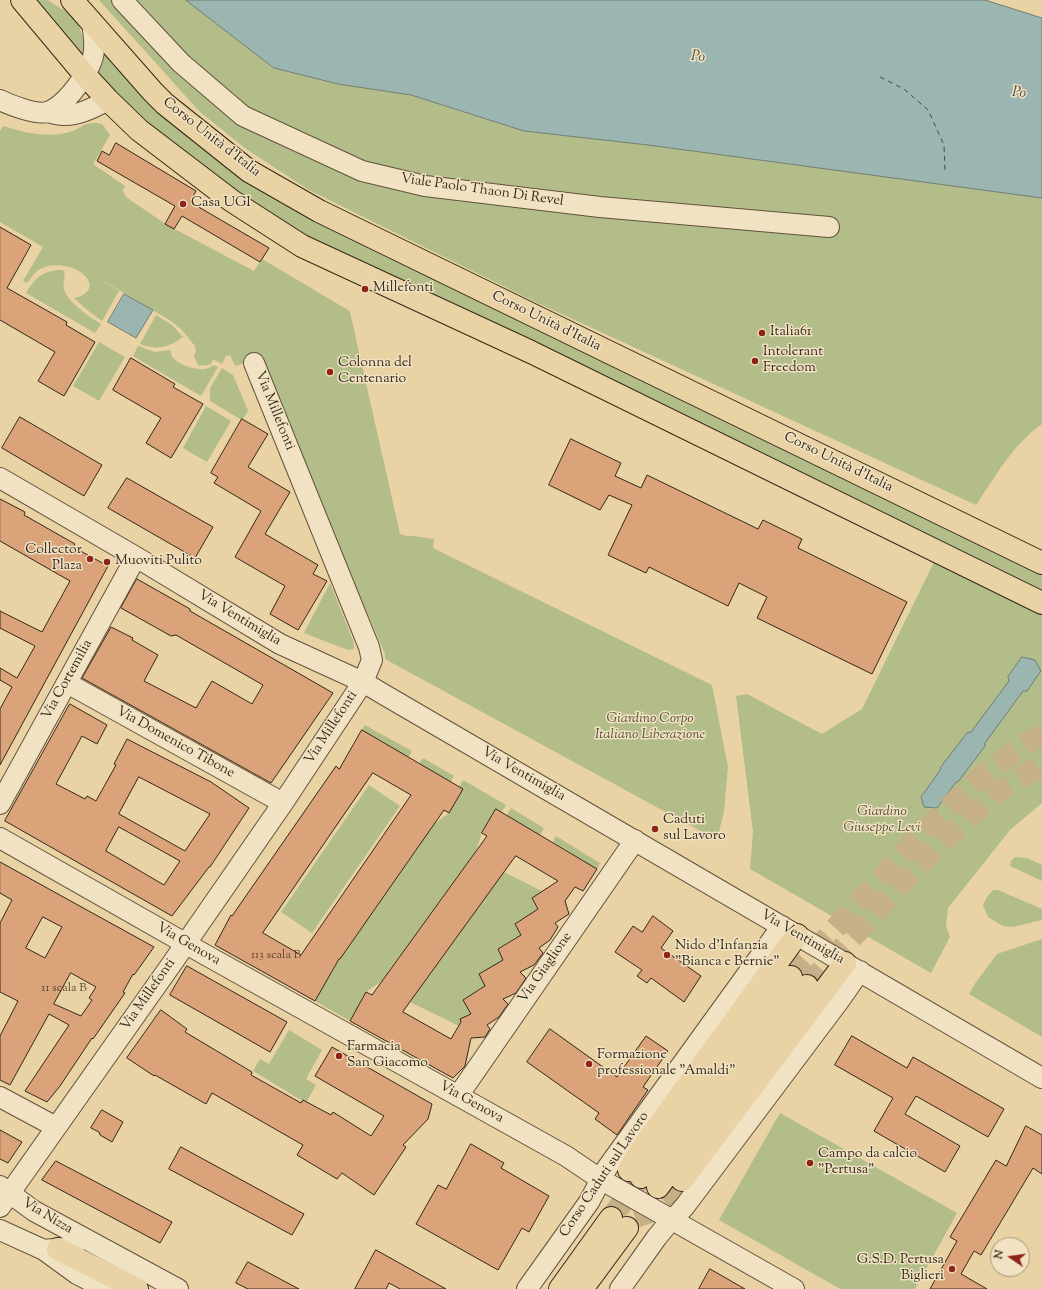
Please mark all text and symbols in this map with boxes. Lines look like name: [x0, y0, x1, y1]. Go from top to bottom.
water label: Po: [690, 48, 706, 68]
water label: Po: [1011, 84, 1027, 104]
street label: Corso Unità d'Italia: [159, 95, 263, 181]
street label: Viale Paolo Thaon Di Revel: [399, 171, 565, 211]
place label: Casa UGI: [191, 196, 251, 212]
marker: Casa UGI: [178, 199, 188, 209]
place label: Millefonti: [373, 281, 433, 297]
marker: Millefonti: [360, 284, 370, 294]
street label: Corso Unità d'Italia: [489, 288, 603, 356]
place label: Italia61: [770, 325, 812, 341]
marker: Italia61: [757, 328, 767, 338]
place label: Intolerant Freedom: [763, 345, 823, 378]
place label: Colonna del Centenario: [338, 356, 412, 388]
marker: Intolerant Freedom: [750, 356, 760, 366]
marker: Colonna del Centenario: [325, 367, 335, 377]
street label: Via Millefonti: [250, 369, 298, 453]
street label: Corso Unità d'Italia: [781, 429, 895, 497]
place label: Collector Plaza: [25, 543, 82, 576]
marker: Collector Plaza: [85, 554, 95, 564]
place label: Muoviti Pulito: [115, 554, 202, 570]
marker: Muoviti Pulito: [102, 557, 112, 567]
street label: Via Ventimiglia: [194, 588, 284, 650]
street label: Via Cortemilia: [39, 637, 97, 723]
street label: Via Millefonti: [302, 688, 362, 768]
street label: Via Domenico Tibone: [113, 703, 237, 783]
park label: Giardino Corpo Italiano Liberazione: [595, 712, 705, 744]
street label: Via Ventimiglia: [478, 744, 568, 806]
park label: Giardino Giuseppe Levi: [844, 805, 920, 838]
place label: Caduti sul Lavoro: [663, 813, 726, 846]
marker: Caduti sul Lavoro: [650, 824, 660, 834]
street label: Via Ventimiglia: [757, 907, 847, 969]
street label: Via Genova: [153, 920, 223, 970]
street label: Via Giaglione: [515, 929, 577, 1007]
place label: Nido d'Infanzia "Bianca e Bernie": [675, 939, 780, 972]
house number: 113 scala B: [251, 949, 301, 963]
marker: Nido d'Infanzia "Bianca e Bernie": [662, 950, 672, 960]
street label: Via Millefonti: [118, 956, 180, 1034]
house number: 11 scala B: [41, 982, 87, 996]
place label: Farmacia San Giacomo: [347, 1040, 428, 1072]
place label: Formazione professionale "Amaldi": [597, 1048, 736, 1080]
marker: Farmacia San Giacomo: [334, 1051, 344, 1061]
marker: Formazione professionale "Amaldi": [584, 1059, 594, 1069]
street label: Via Genova: [436, 1078, 506, 1128]
street label: Corso Caduti sul Lavoro: [557, 1109, 653, 1241]
place label: Campo da calcio "Pertusa": [818, 1147, 917, 1180]
marker: Campo da calcio "Pertusa": [805, 1158, 815, 1168]
street label: Via Nizza: [19, 1195, 75, 1239]
north arrow: [990, 1237, 1030, 1277]
text: N: [990, 1248, 1008, 1261]
place label: G.S.D. Pertusa Biglieri: [857, 1253, 944, 1286]
marker: G.S.D. Pertusa Biglieri: [947, 1264, 957, 1274]

